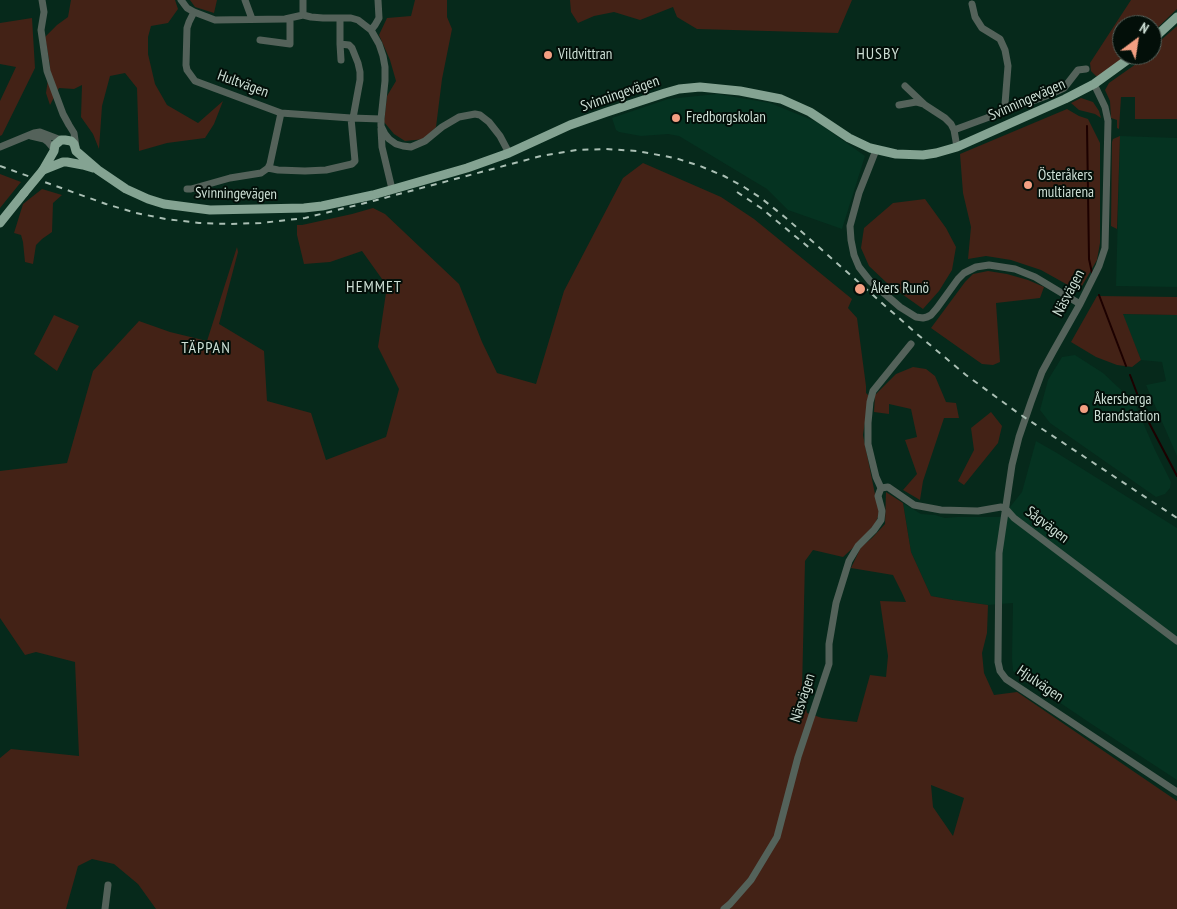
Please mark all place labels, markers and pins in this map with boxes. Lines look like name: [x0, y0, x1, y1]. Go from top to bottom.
place label: Vildvittran: [558, 46, 612, 64]
marker: Vildvittran: [542, 49, 554, 61]
place label: Fredborgskolan: [686, 109, 766, 127]
marker: Fredborgskolan: [670, 112, 682, 124]
place label: Österåkers multiarena: [1038, 167, 1094, 202]
marker: Österåkers multiarena: [1022, 179, 1034, 191]
place label: Åkers Runö: [871, 280, 929, 298]
marker: Åkers Runö: [853, 282, 867, 296]
place label: Åkersberga Brandstation: [1094, 391, 1160, 426]
marker: Åkersberga Brandstation: [1078, 403, 1090, 415]

